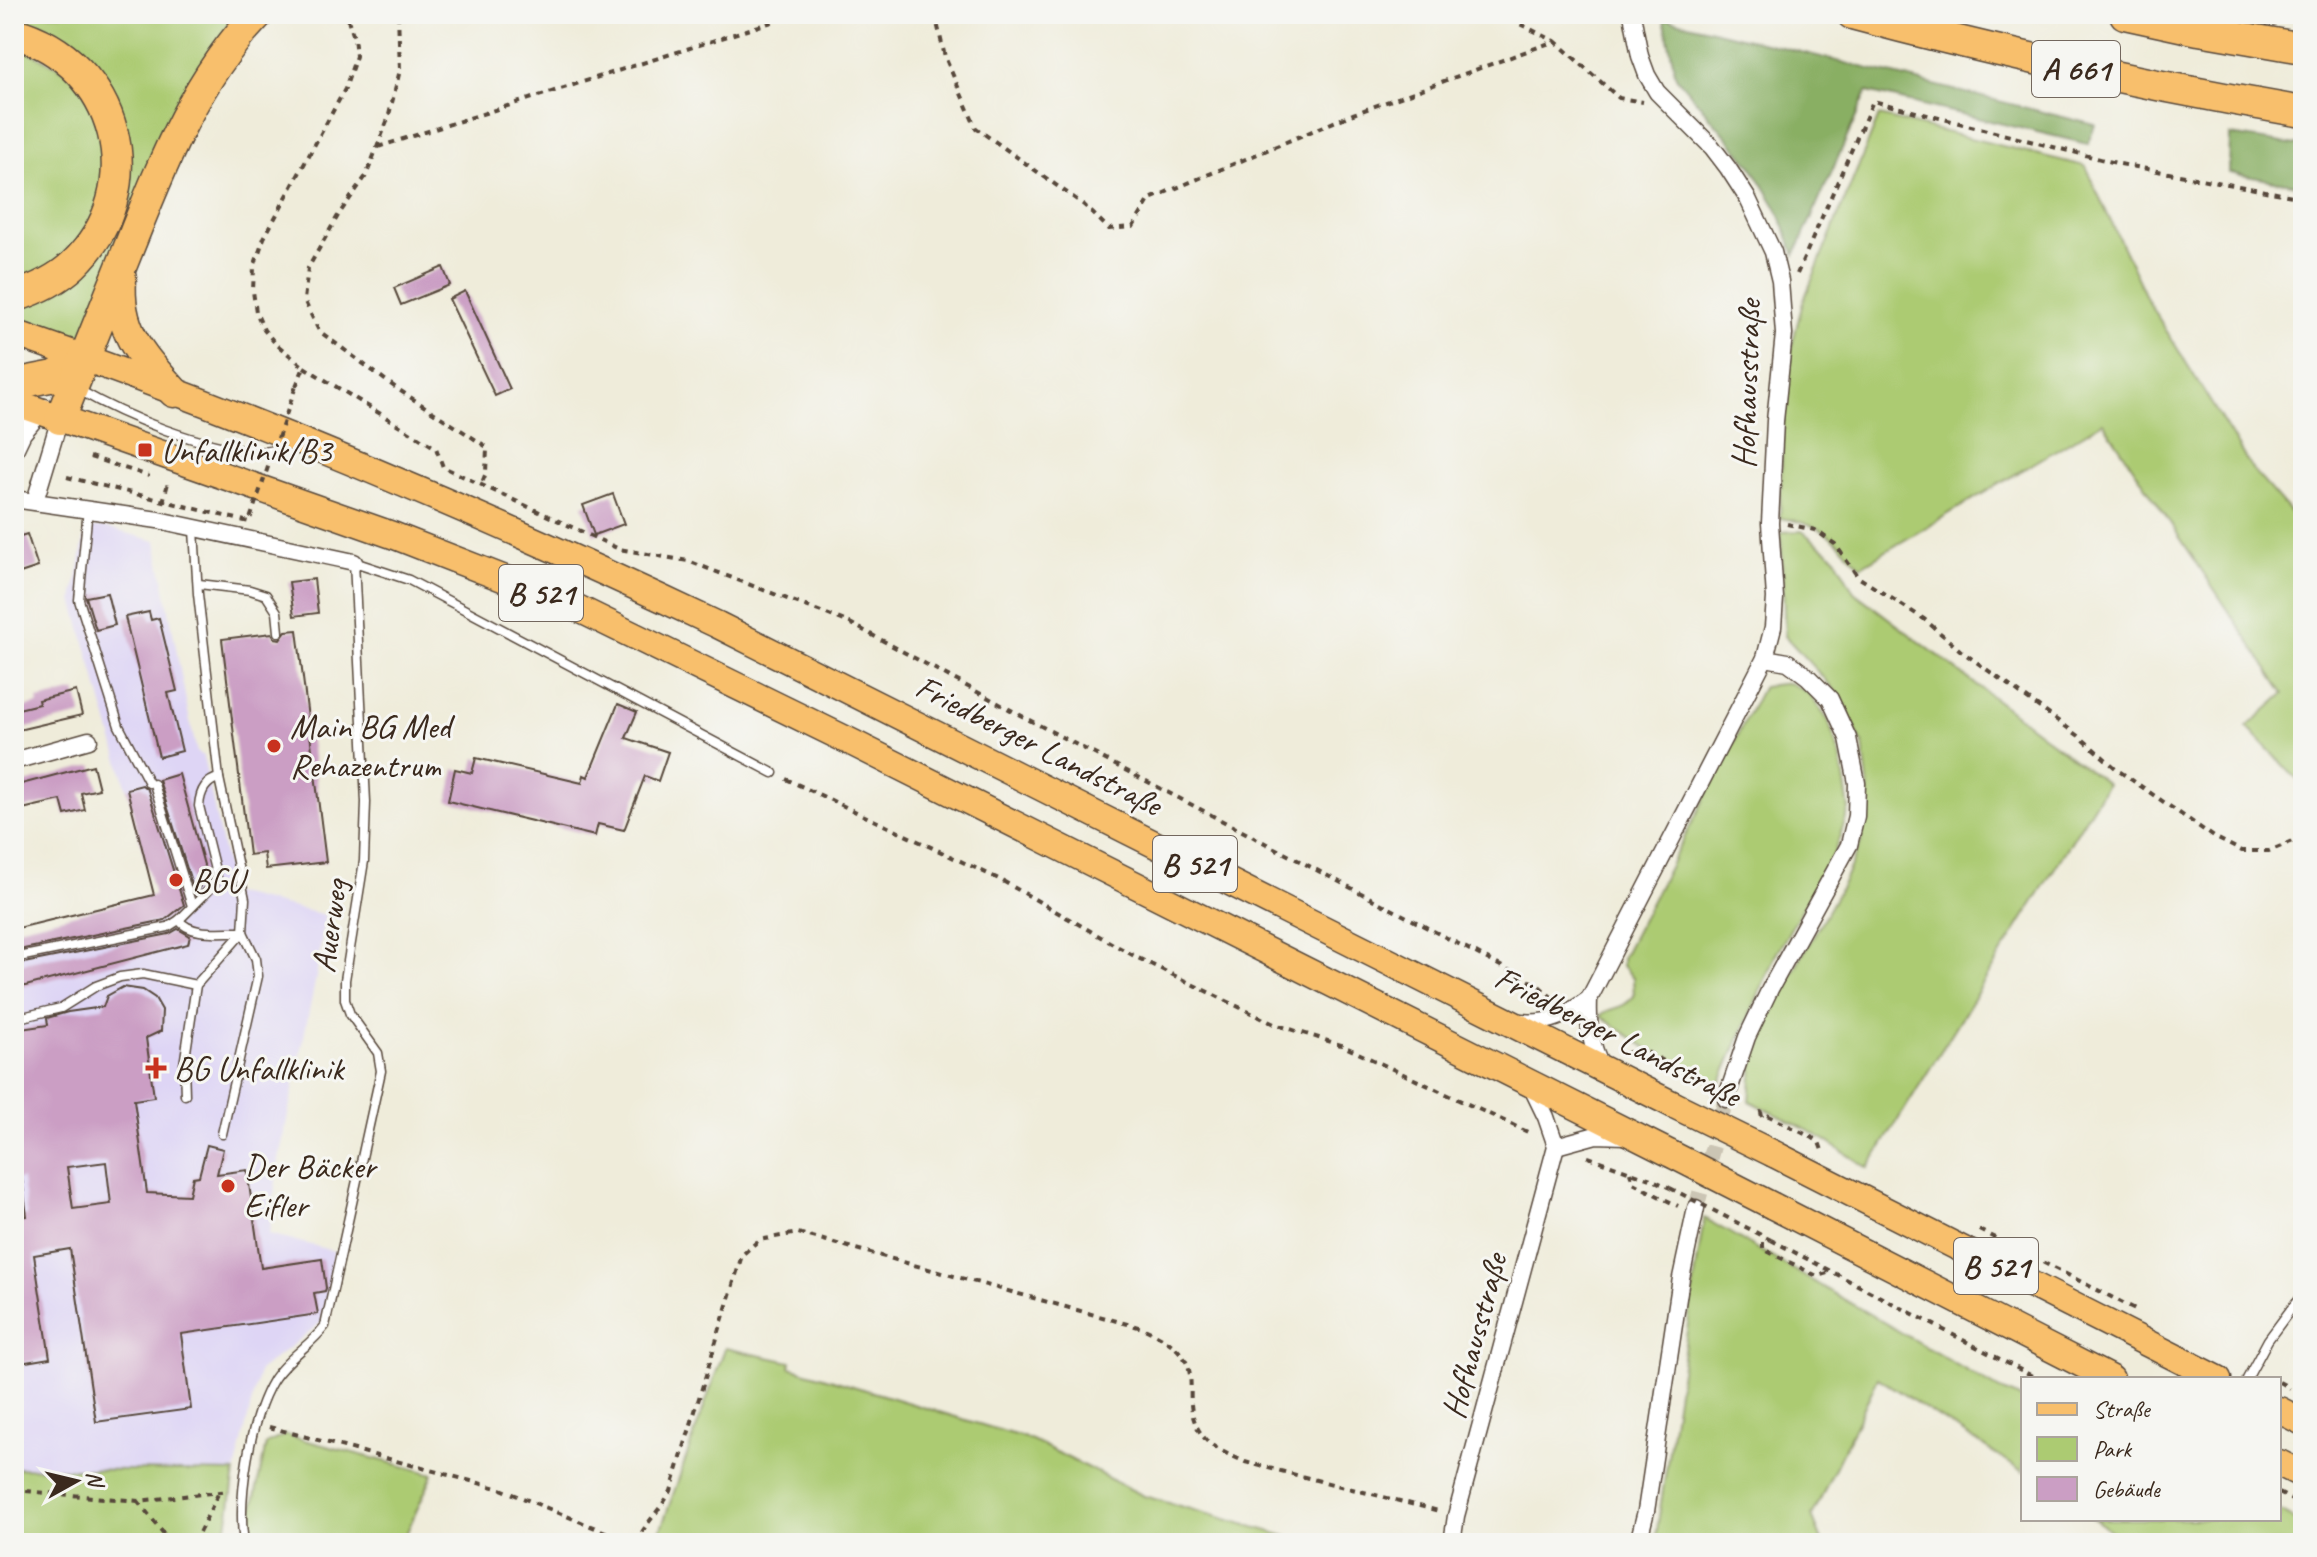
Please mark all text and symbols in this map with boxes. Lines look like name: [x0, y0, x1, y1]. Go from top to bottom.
road number: A 661: [2032, 41, 2120, 97]
street label: Hofhausstraße: [1722, 296, 1771, 469]
place label: Unfallklinik/B3: [161, 429, 334, 472]
marker: Unfallklinik/B3: [136, 441, 154, 459]
road number: B 521: [499, 565, 583, 621]
street label: Friedberger Landstraße: [909, 664, 1172, 827]
place label: Main BG Med Rehazentrum: [290, 705, 455, 787]
marker: Main BG Med Rehazentrum: [265, 737, 283, 755]
road number: B 521: [1153, 836, 1237, 892]
place label: BGU: [192, 859, 250, 902]
marker: BGU: [167, 871, 185, 889]
street label: Auerweg: [301, 875, 357, 975]
street label: Friedberger Landstraße: [1488, 955, 1751, 1118]
place label: BG Unfallklinik: [174, 1047, 346, 1090]
marker: BG Unfallklinik: [145, 1057, 167, 1079]
place label: Der Bäcker Eifler: [244, 1145, 378, 1227]
marker: Der Bäcker Eifler: [219, 1177, 237, 1195]
road number: B 521: [1954, 1238, 2038, 1294]
street label: Hofhausstraße: [1431, 1246, 1517, 1423]
legend: [2021, 1377, 2281, 1521]
text: Straße: [2093, 1394, 2152, 1424]
text: Park: [2093, 1434, 2133, 1464]
north arrow: [36, 1441, 116, 1521]
text: N: [80, 1470, 110, 1490]
text: Gebäude: [2093, 1474, 2162, 1504]

